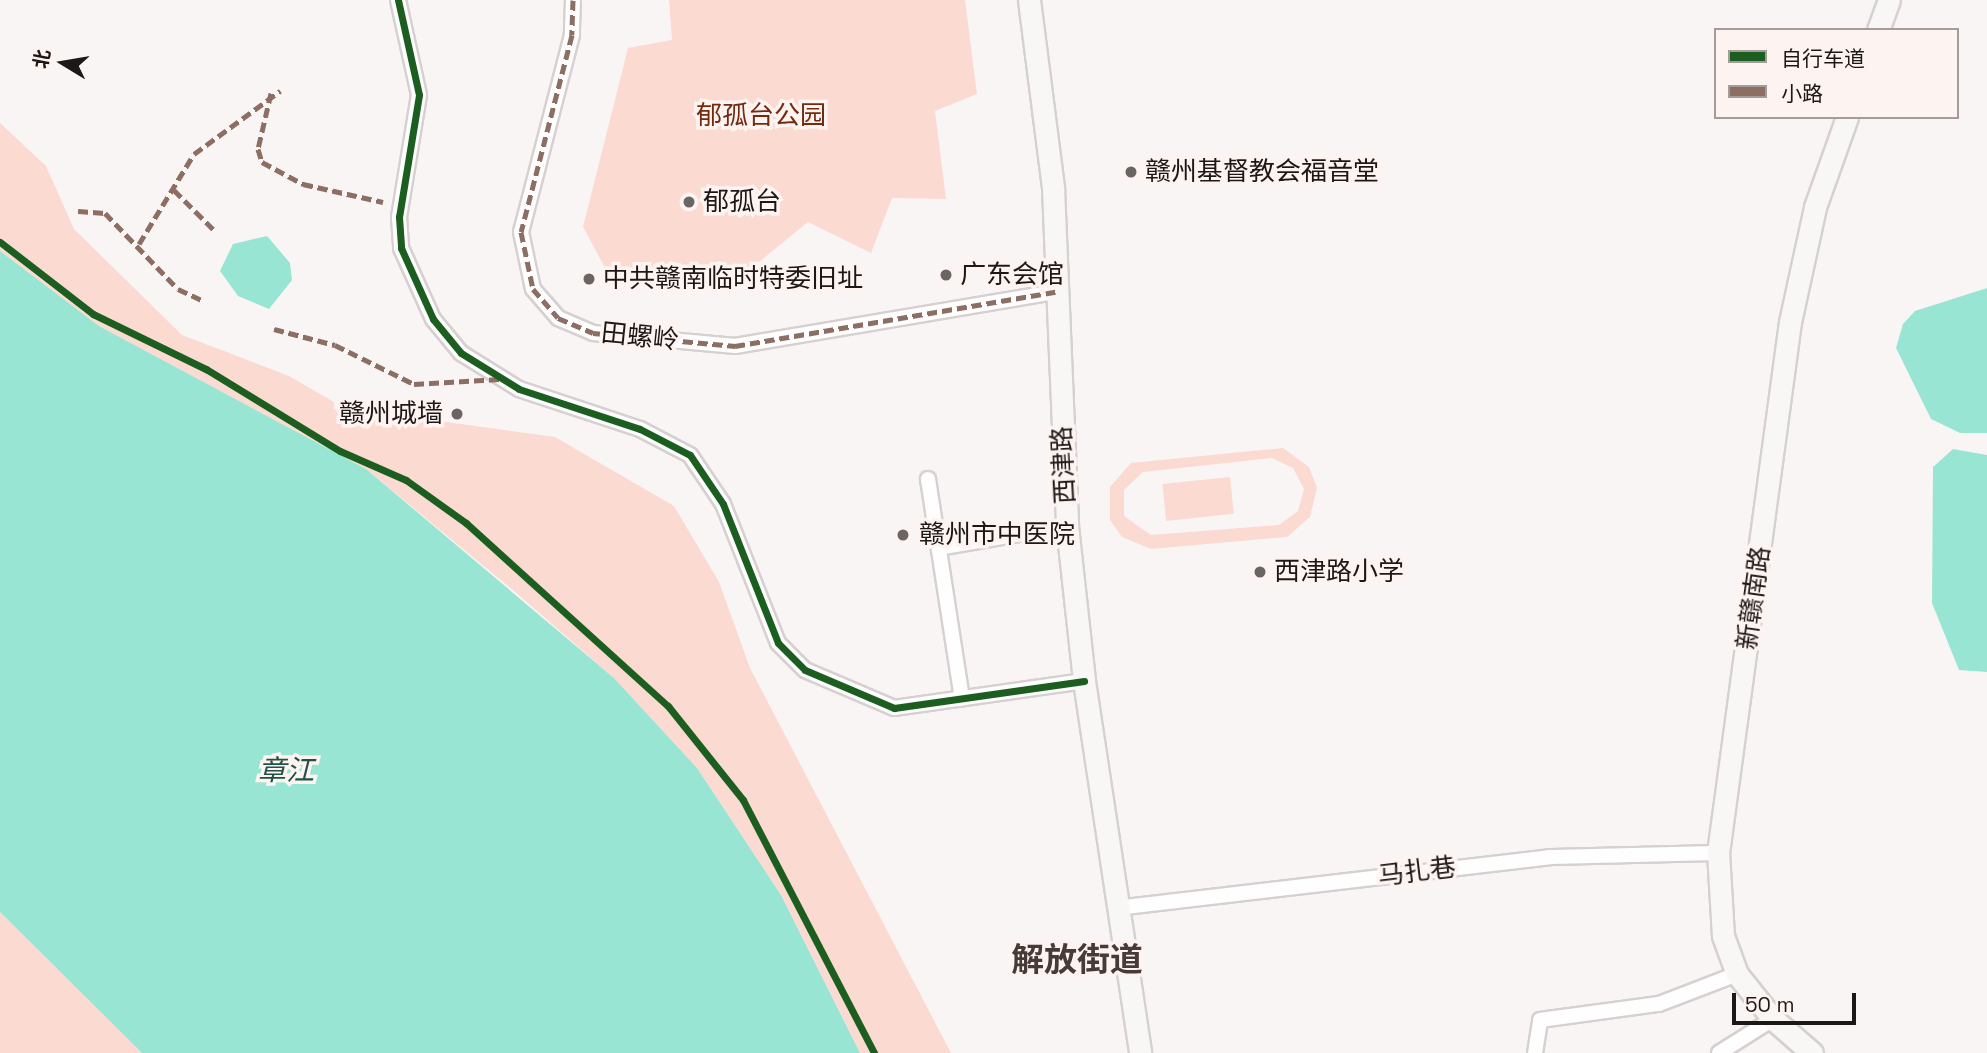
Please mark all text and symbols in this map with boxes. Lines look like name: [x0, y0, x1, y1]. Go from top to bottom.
north arrow: [28, 28, 98, 98]
legend: [1714, 28, 1959, 119]
text: 自行车道: [1781, 45, 1865, 72]
text: 北: [28, 47, 56, 71]
text: 小路: [1781, 80, 1823, 107]
park label: 郁孤台公园: [696, 100, 826, 132]
place label: 赣州基督教会福音堂: [1145, 156, 1379, 188]
marker: 赣州基督教会福音堂: [1123, 164, 1139, 180]
place label: 郁孤台: [703, 186, 781, 218]
marker: 郁孤台: [681, 194, 697, 210]
place label: 广东会馆: [960, 259, 1064, 291]
place label: 中共赣南临时特委旧址: [603, 263, 863, 295]
marker: 广东会馆: [938, 267, 954, 283]
marker: 中共赣南临时特委旧址: [581, 271, 597, 287]
street label: 田螺岭: [600, 317, 680, 357]
place label: 赣州城墙: [339, 398, 443, 430]
marker: 赣州城墙: [449, 406, 465, 422]
street label: 西津路: [1046, 425, 1082, 505]
place label: 赣州市中医院: [919, 519, 1075, 551]
marker: 赣州市中医院: [893, 525, 913, 545]
street label: 新赣南路: [1731, 544, 1777, 652]
place label: 西津路小学: [1274, 556, 1404, 588]
marker: 西津路小学: [1252, 564, 1268, 580]
water label: 章江: [258, 753, 314, 787]
street label: 马扎巷: [1376, 852, 1458, 892]
district label: 解放街道: [1011, 941, 1143, 981]
scale bar: [1735, 979, 1859, 1023]
text: 50 m: [1745, 991, 1795, 1018]

